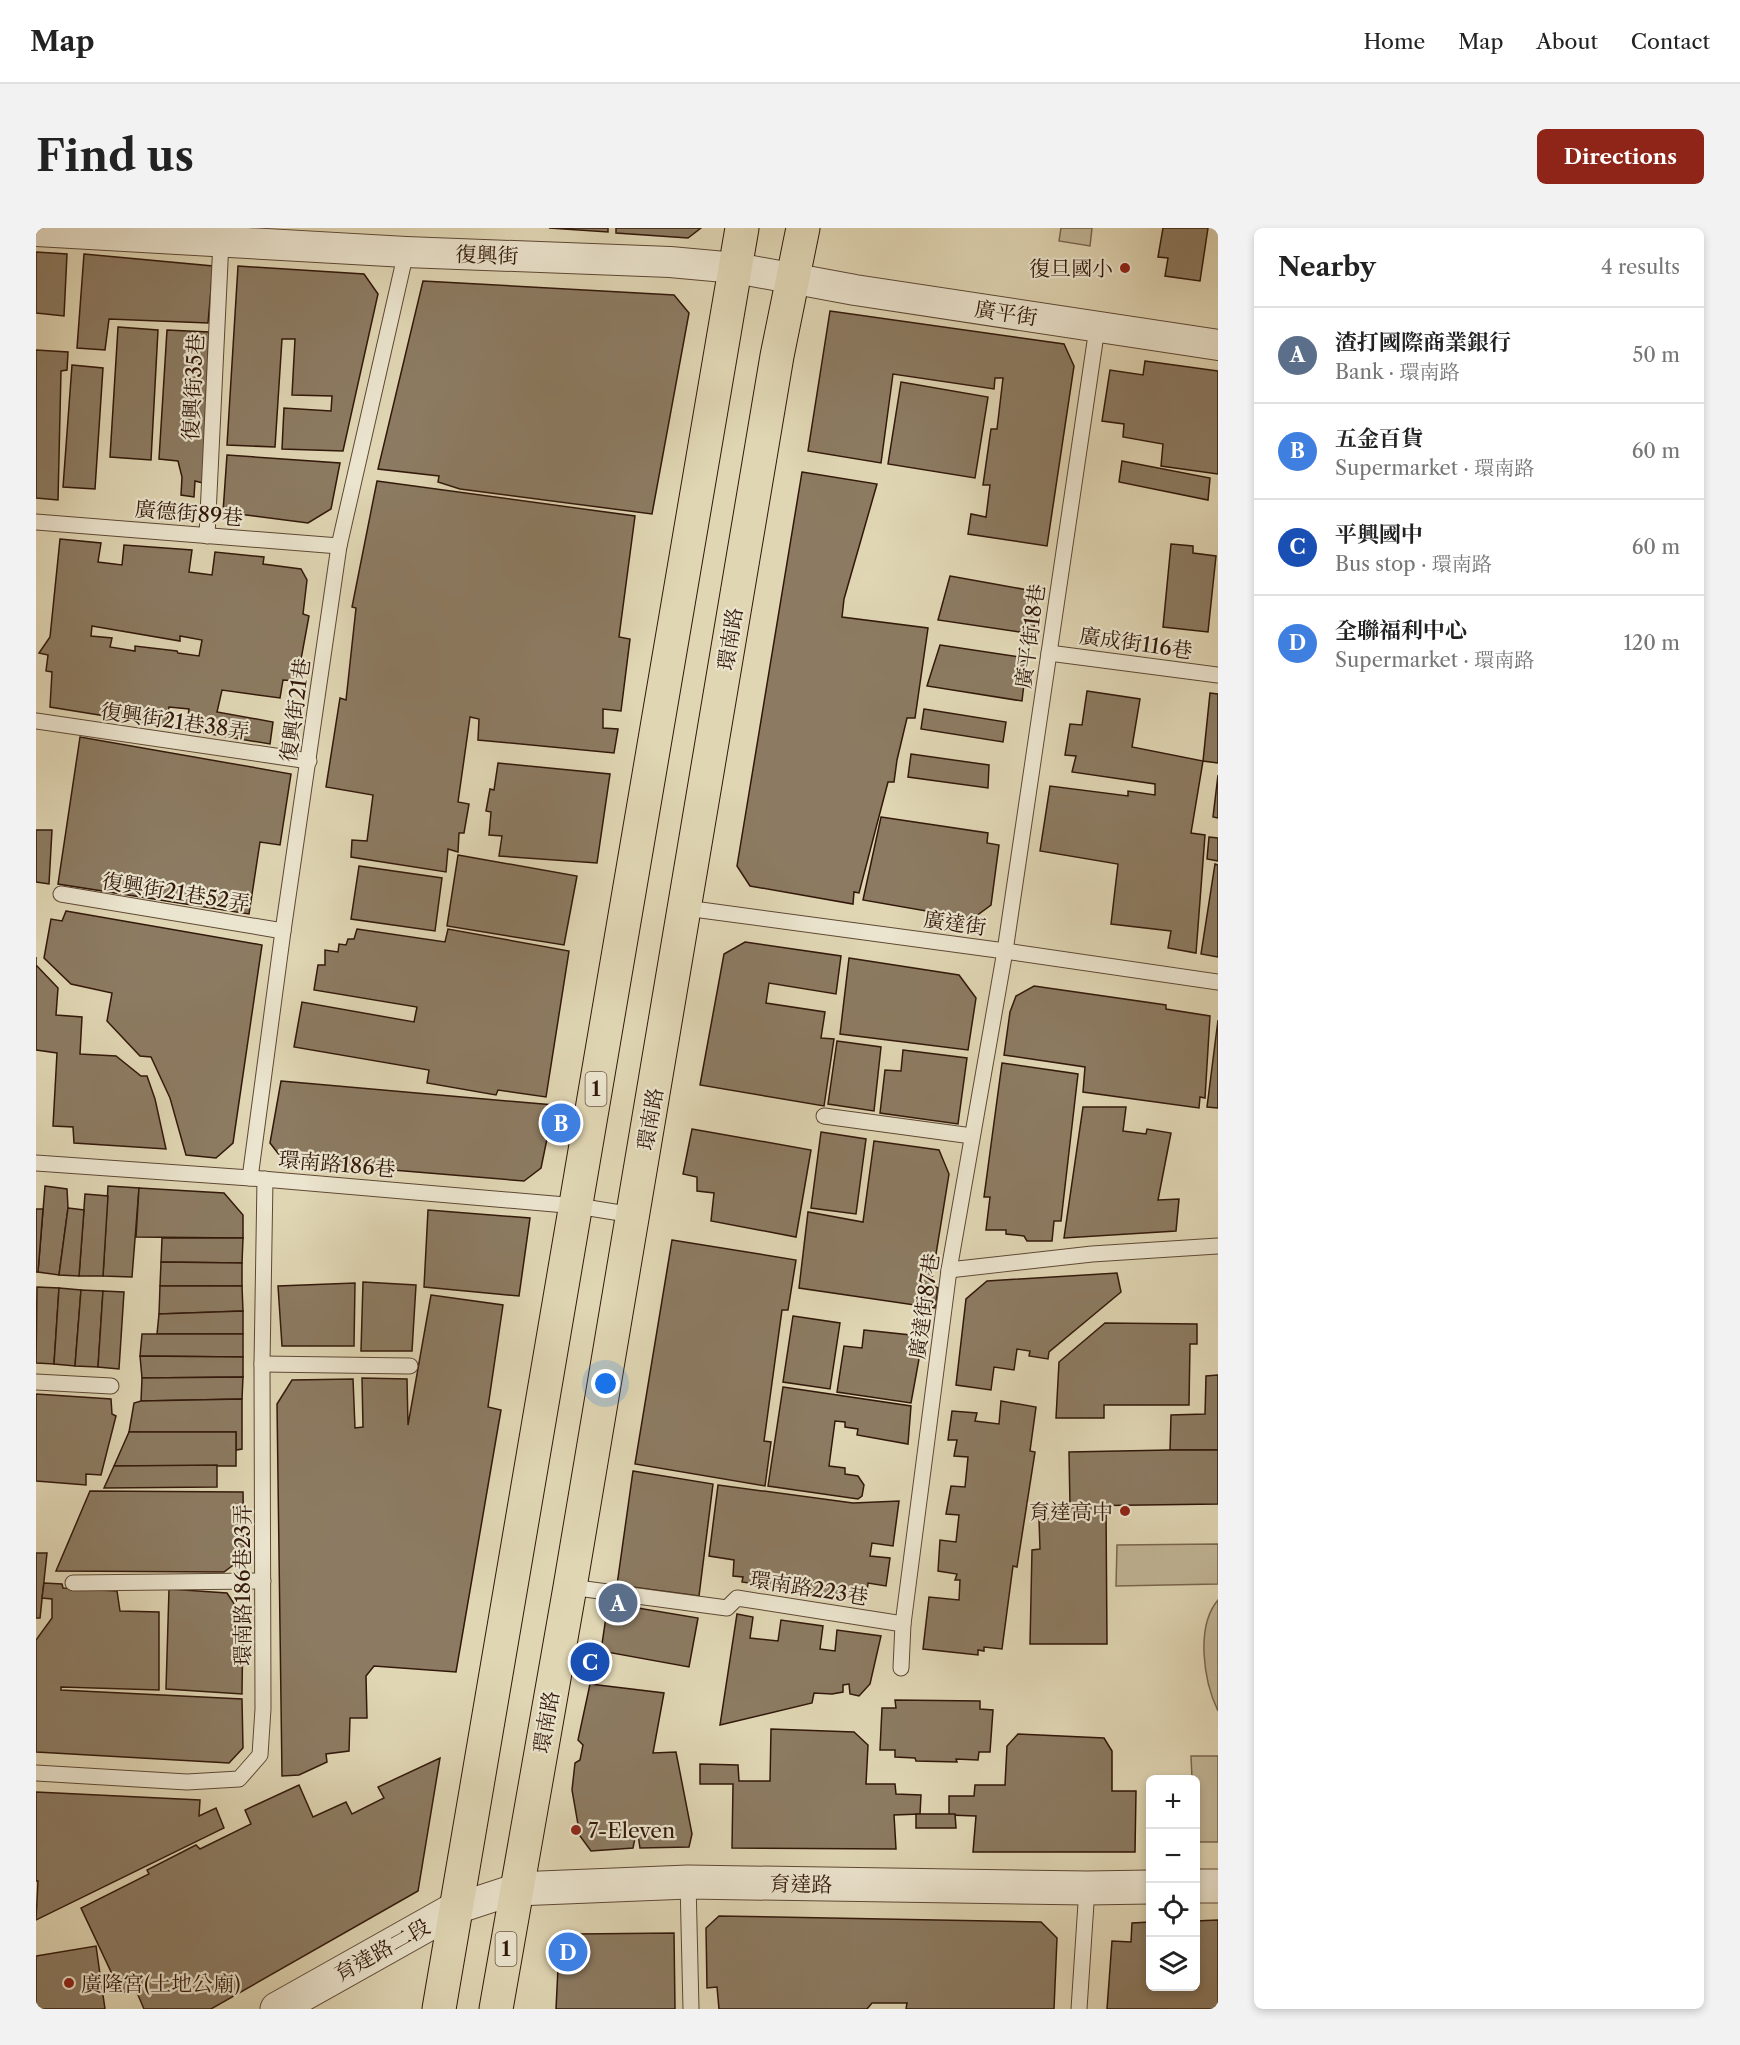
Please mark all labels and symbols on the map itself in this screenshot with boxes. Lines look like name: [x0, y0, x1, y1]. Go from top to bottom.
street label: 復興街: [455, 241, 519, 269]
place label: 復旦國小: [1029, 256, 1113, 281]
marker: 復旦國小: [1118, 261, 1132, 275]
street label: 廣平街: [973, 296, 1039, 330]
street label: 復興街35巷: [178, 333, 208, 441]
street label: 廣德街89巷: [134, 496, 244, 530]
street label: 廣平街18巷: [1010, 582, 1050, 690]
street label: 環南路: [713, 606, 747, 672]
street label: 廣成街116巷: [1078, 623, 1194, 663]
street label: 復興街21巷: [275, 656, 315, 764]
street label: 復興街21巷38弄: [99, 698, 251, 744]
street label: 復興街21巷52弄: [100, 868, 252, 916]
street label: 廣達街: [922, 906, 988, 940]
road number: 1: [586, 1072, 606, 1106]
street label: 環南路: [632, 1086, 668, 1152]
pin: B: [542, 1100, 580, 1146]
street label: 環南路186巷: [277, 1146, 397, 1182]
street label: 廣達街87巷: [904, 1251, 944, 1361]
your location: [591, 1369, 620, 1398]
place label: 育達高中: [1029, 1499, 1113, 1524]
street label: 環南路186巷23弄: [230, 1504, 255, 1666]
marker: 育達高中: [1118, 1504, 1132, 1518]
street label: 環南路223巷: [748, 1566, 870, 1610]
pin: A: [598, 1580, 638, 1626]
pin: C: [570, 1640, 610, 1684]
street label: 環南路: [528, 1689, 564, 1755]
place label: 7-Eleven: [588, 1818, 675, 1843]
marker: 7-Eleven: [569, 1823, 583, 1837]
street label: 育達路: [769, 1871, 833, 1897]
street label: 育達路二段: [330, 1914, 434, 1986]
pin: D: [548, 1930, 588, 1974]
road number: 1: [496, 1932, 516, 1966]
place label: 廣隆宮(土地公廟): [81, 1971, 241, 1996]
marker: 廣隆宮(土地公廟): [62, 1976, 76, 1990]

